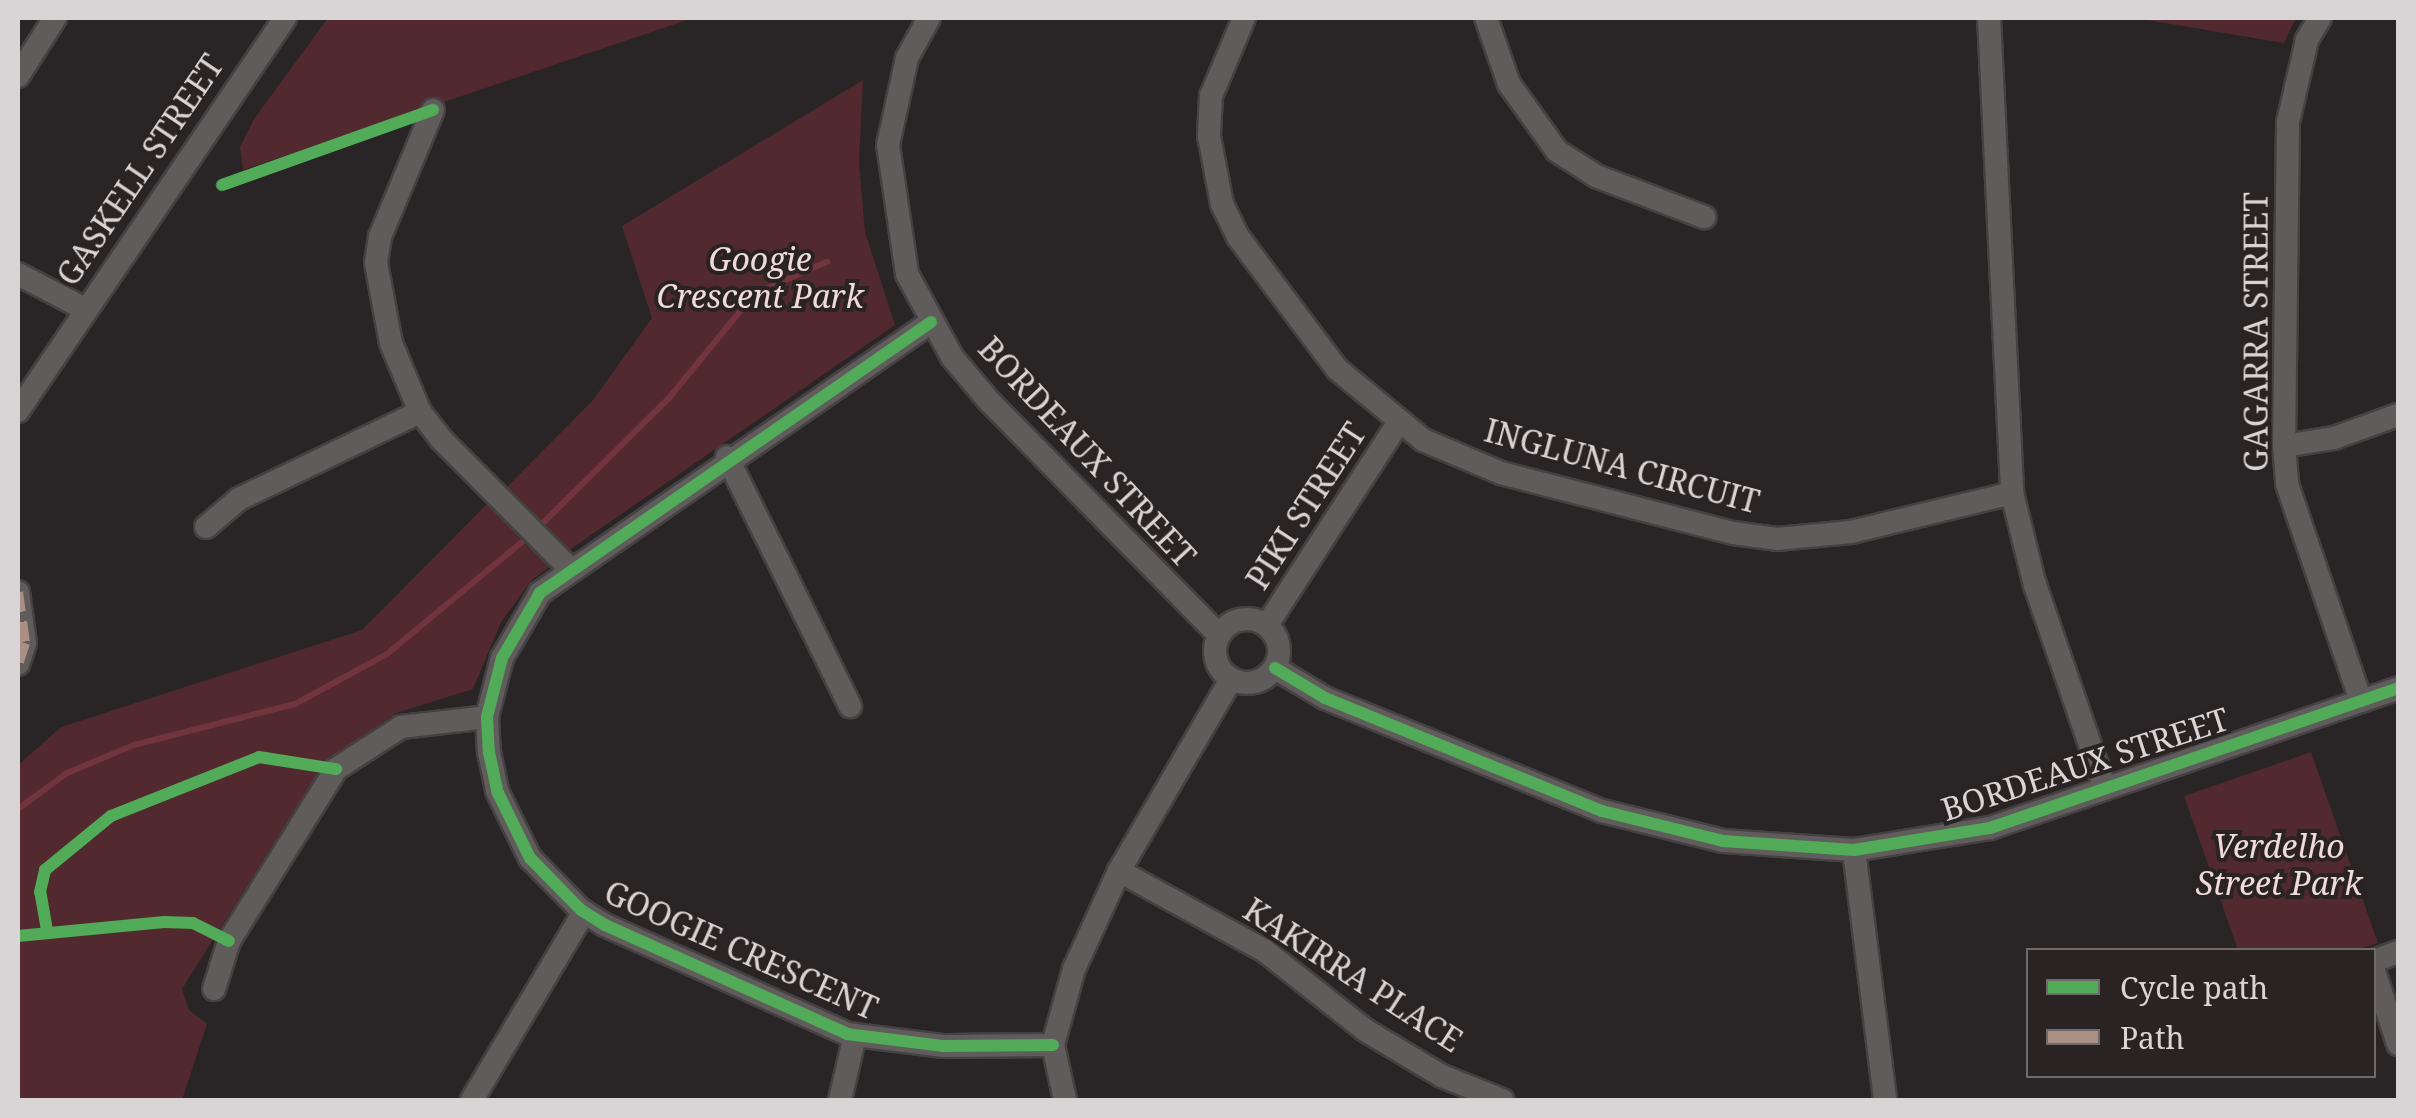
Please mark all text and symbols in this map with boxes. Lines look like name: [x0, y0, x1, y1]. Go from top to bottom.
street label: GASKELL STREET: [49, 47, 231, 293]
street label: GAGARRA STREET: [2237, 192, 2275, 472]
park label: Googie Crescent Park: [656, 241, 864, 316]
street label: BORDEAUX STREET: [971, 329, 1203, 575]
street label: INGLUNA CIRCUIT: [1480, 411, 1764, 521]
street label: PIKI STREET: [1238, 416, 1374, 596]
street label: BORDEAUX STREET: [1936, 699, 2234, 829]
park label: Verdelho Street Park: [2196, 828, 2362, 903]
street label: GOOGIE CRESCENT: [599, 873, 883, 1027]
street label: KAKIRRA PLACE: [1237, 890, 1469, 1060]
legend: [2026, 948, 2376, 1078]
text: Cycle path: [2120, 967, 2268, 1008]
text: Path: [2120, 1017, 2185, 1058]

